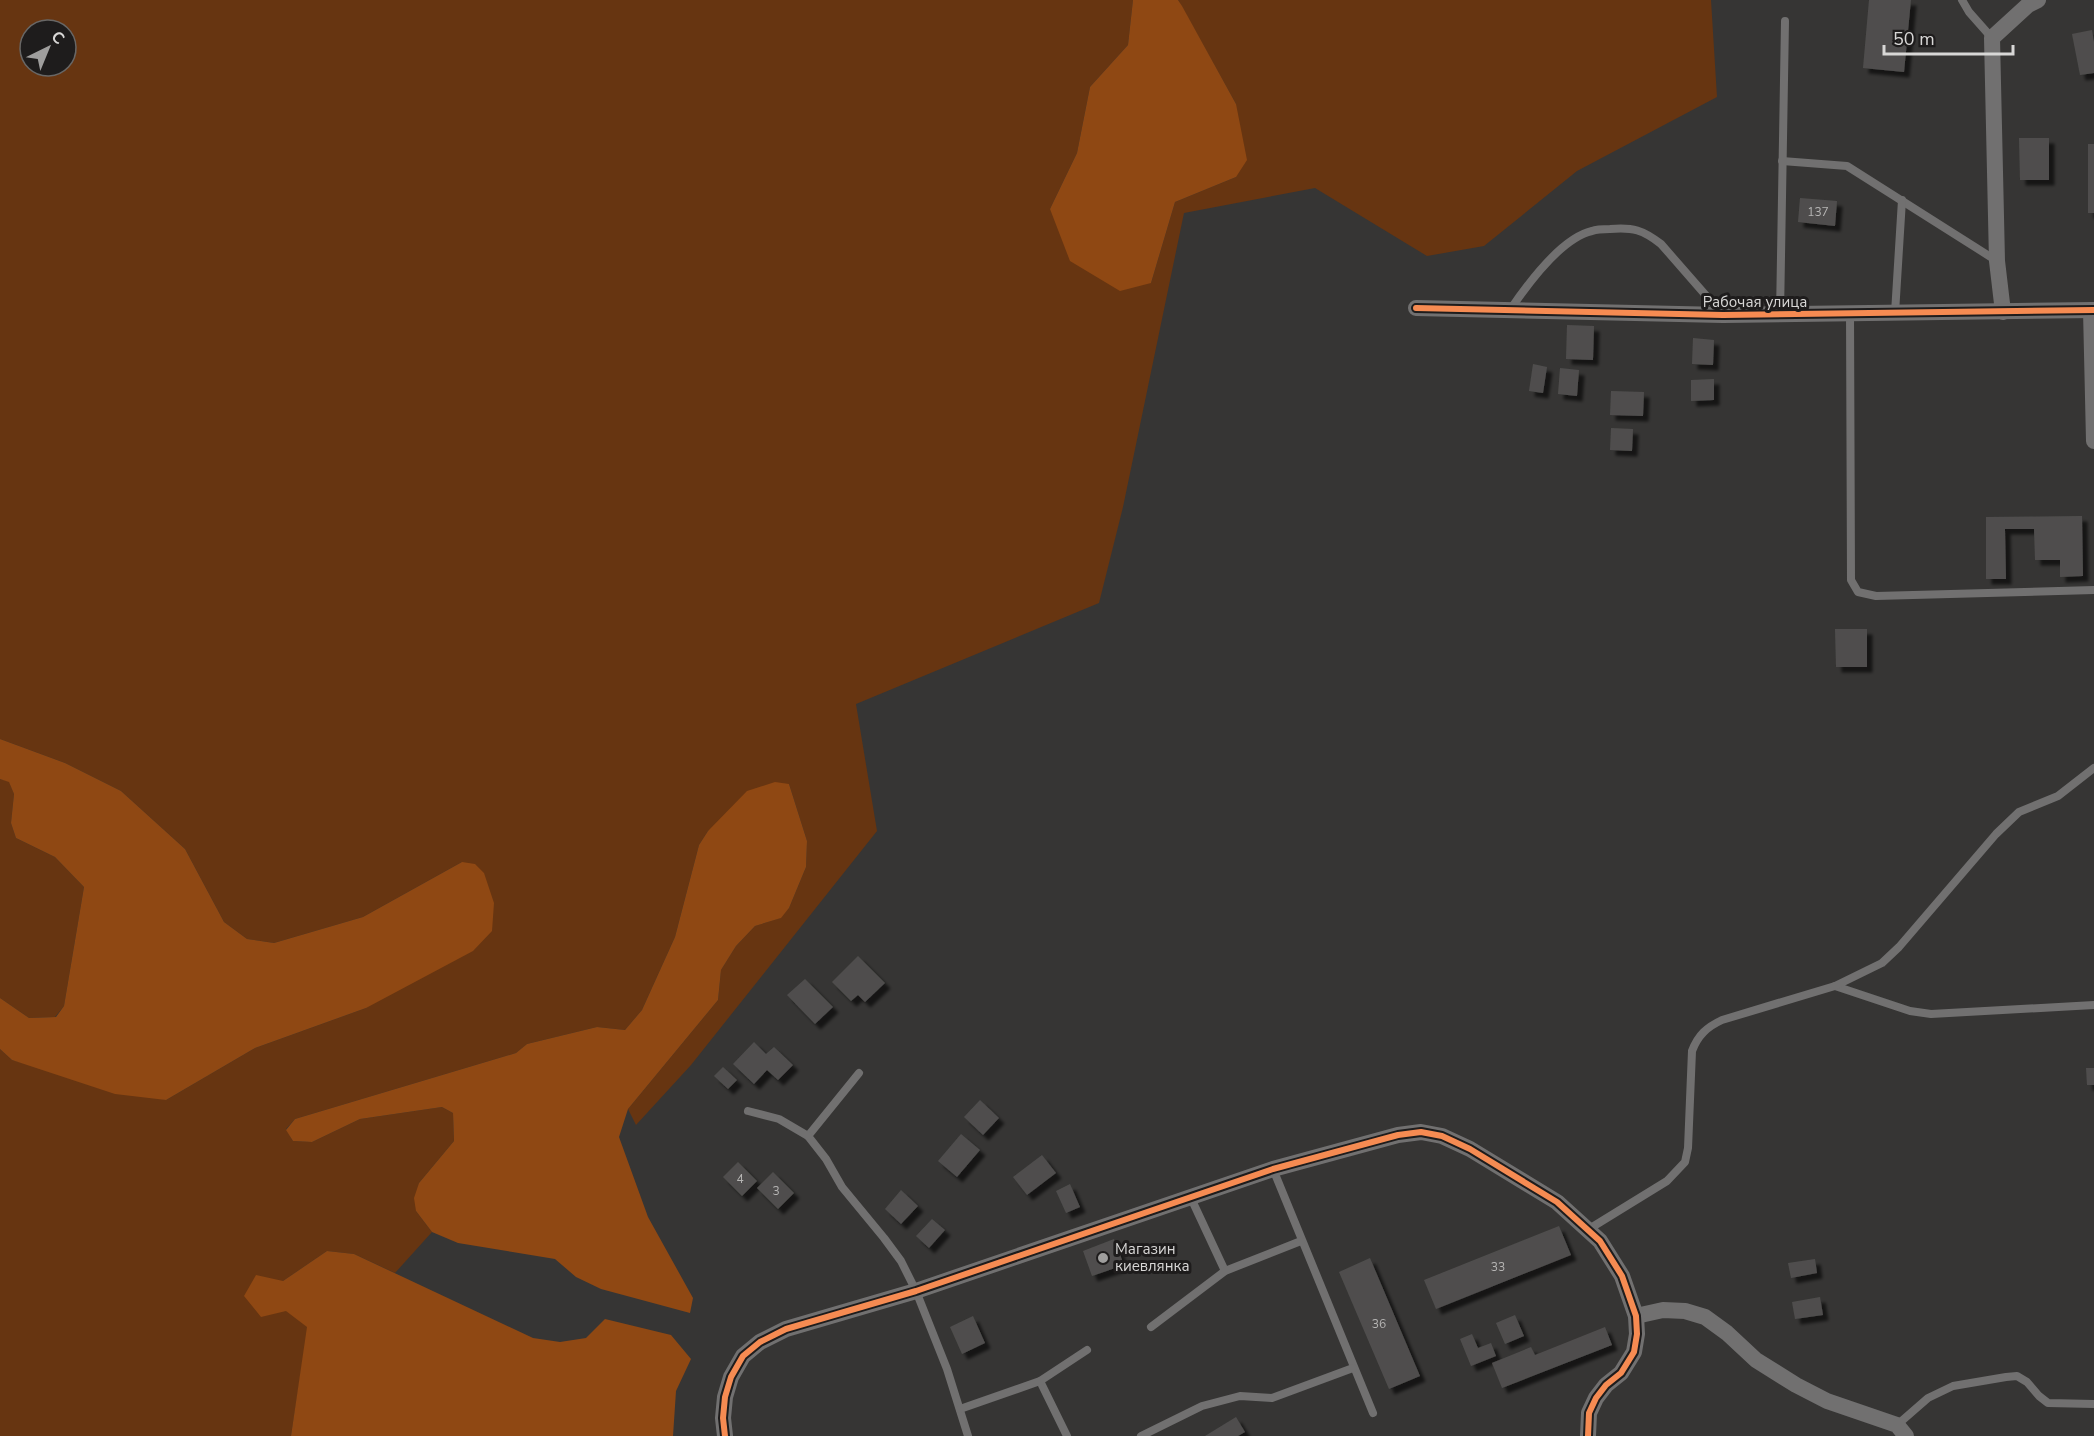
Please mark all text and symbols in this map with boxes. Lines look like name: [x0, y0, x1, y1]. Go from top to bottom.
north arrow: [18, 18, 78, 78]
scale bar: [1884, 18, 2013, 56]
text: С: [46, 26, 69, 50]
text: 50 m: [1893, 27, 1935, 51]
house number: 137: [1807, 204, 1829, 220]
street label: Рабочая улица: [1703, 292, 1807, 312]
house number: 4: [736, 1171, 744, 1187]
house number: 3: [772, 1183, 780, 1199]
place label: Магазин киевлянка: [1115, 1239, 1189, 1276]
marker: Магазин киевлянка: [1096, 1251, 1110, 1265]
house number: 33: [1491, 1259, 1505, 1275]
house number: 36: [1372, 1316, 1386, 1332]

